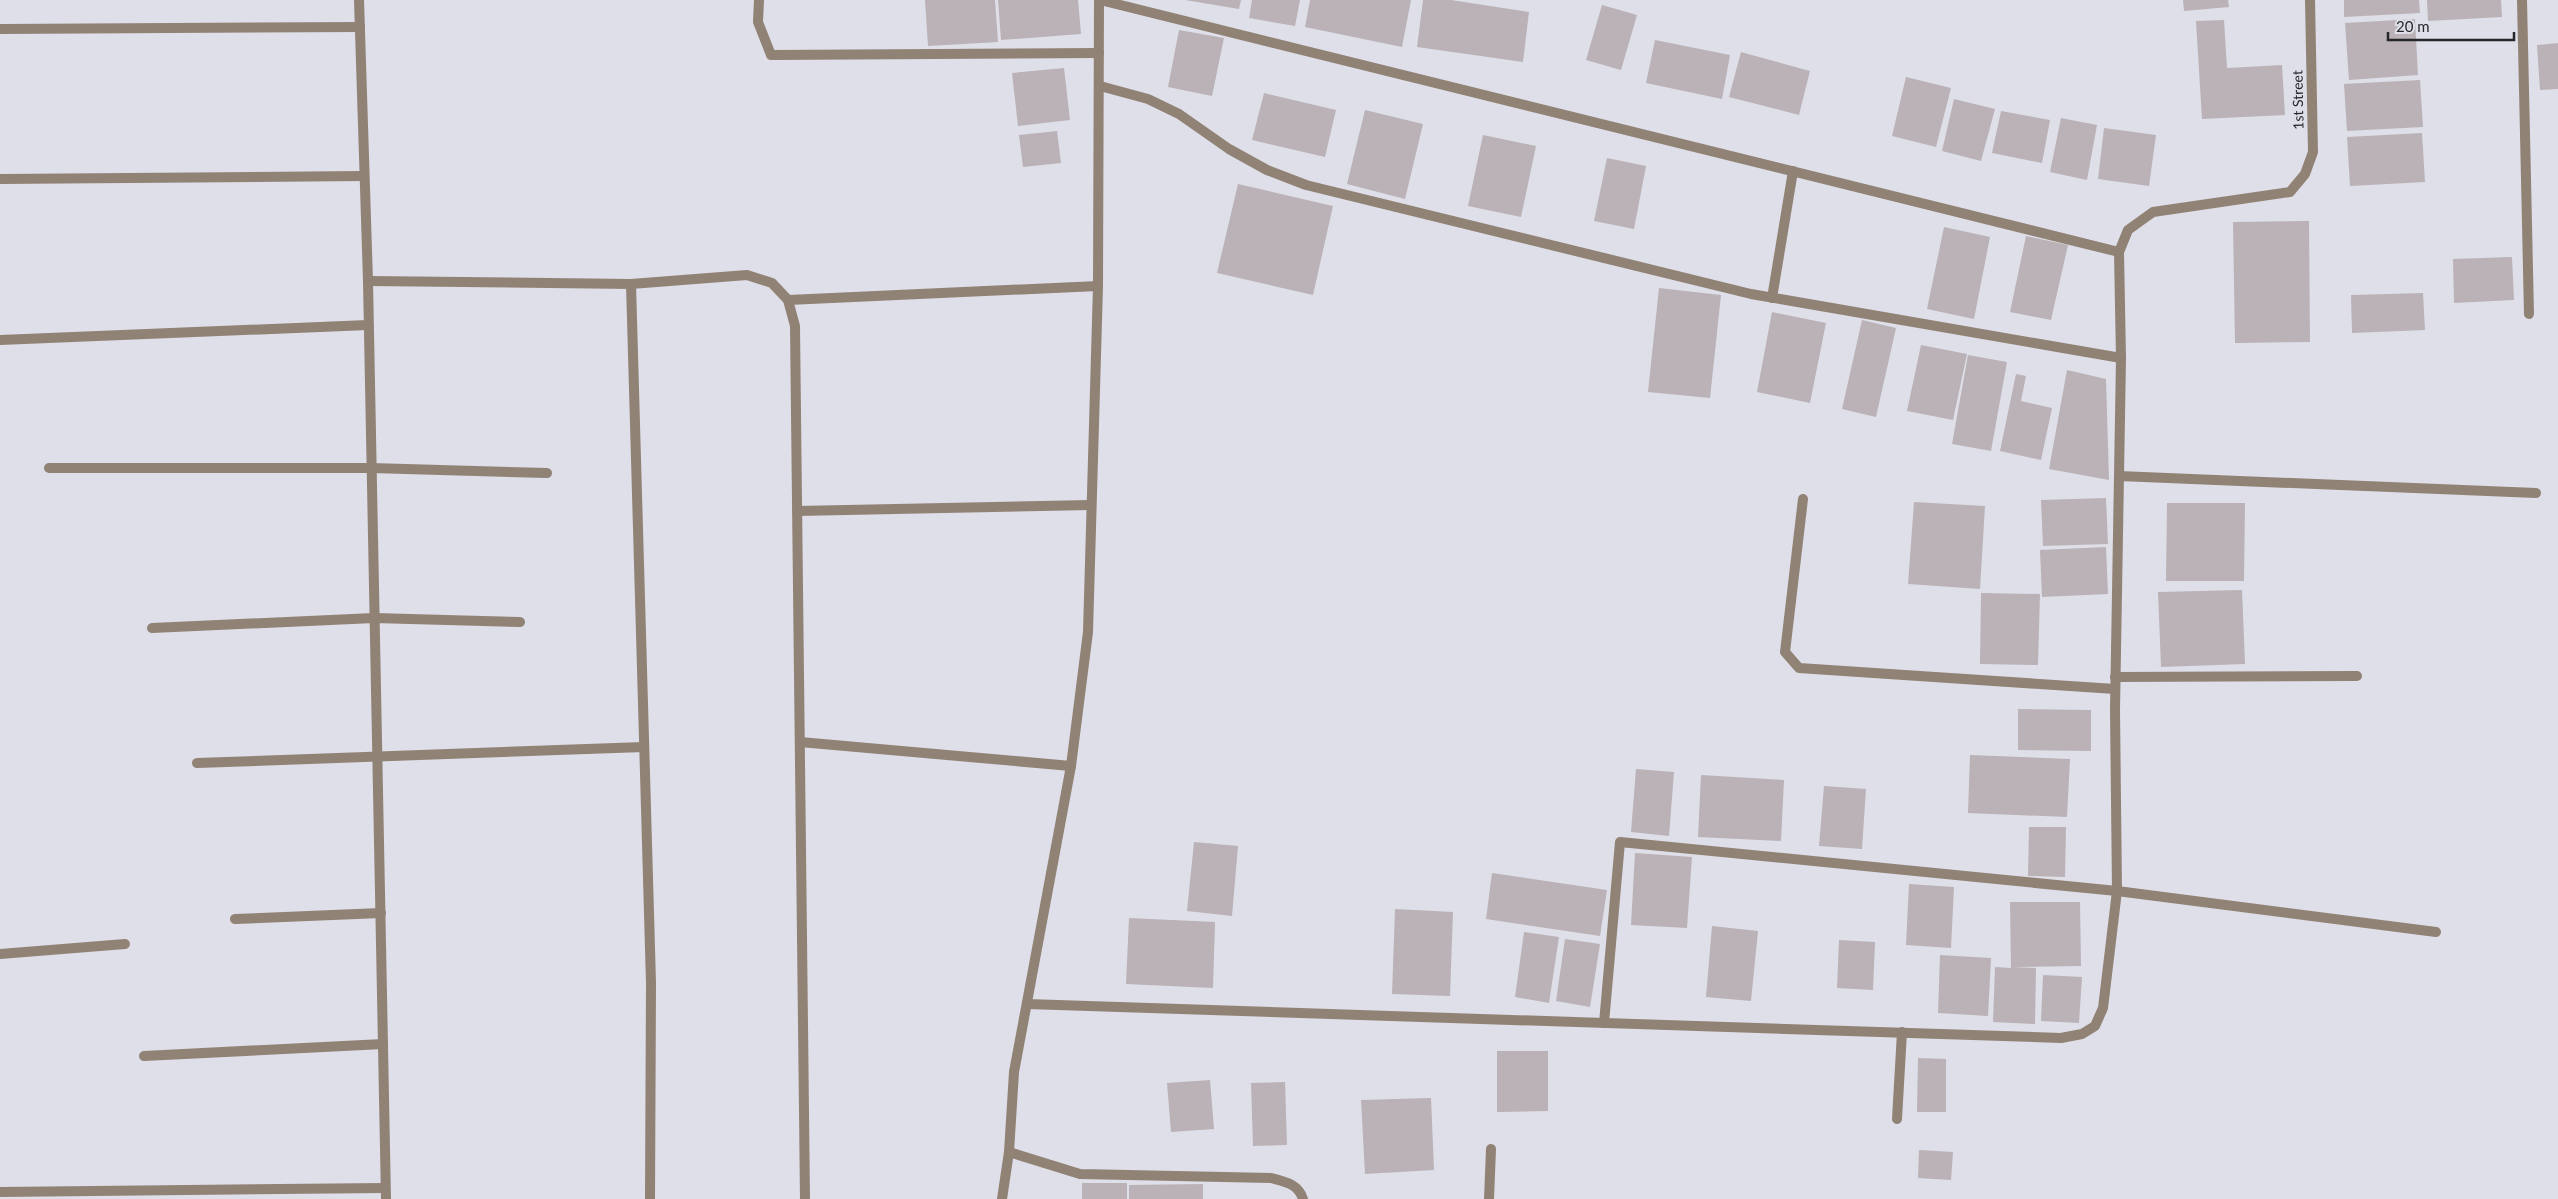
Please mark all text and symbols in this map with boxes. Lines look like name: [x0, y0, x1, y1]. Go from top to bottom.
scale bar: [2388, 10, 2514, 42]
text: 20 m: [2396, 17, 2430, 35]
street label: 1st Street: [2288, 70, 2307, 130]

